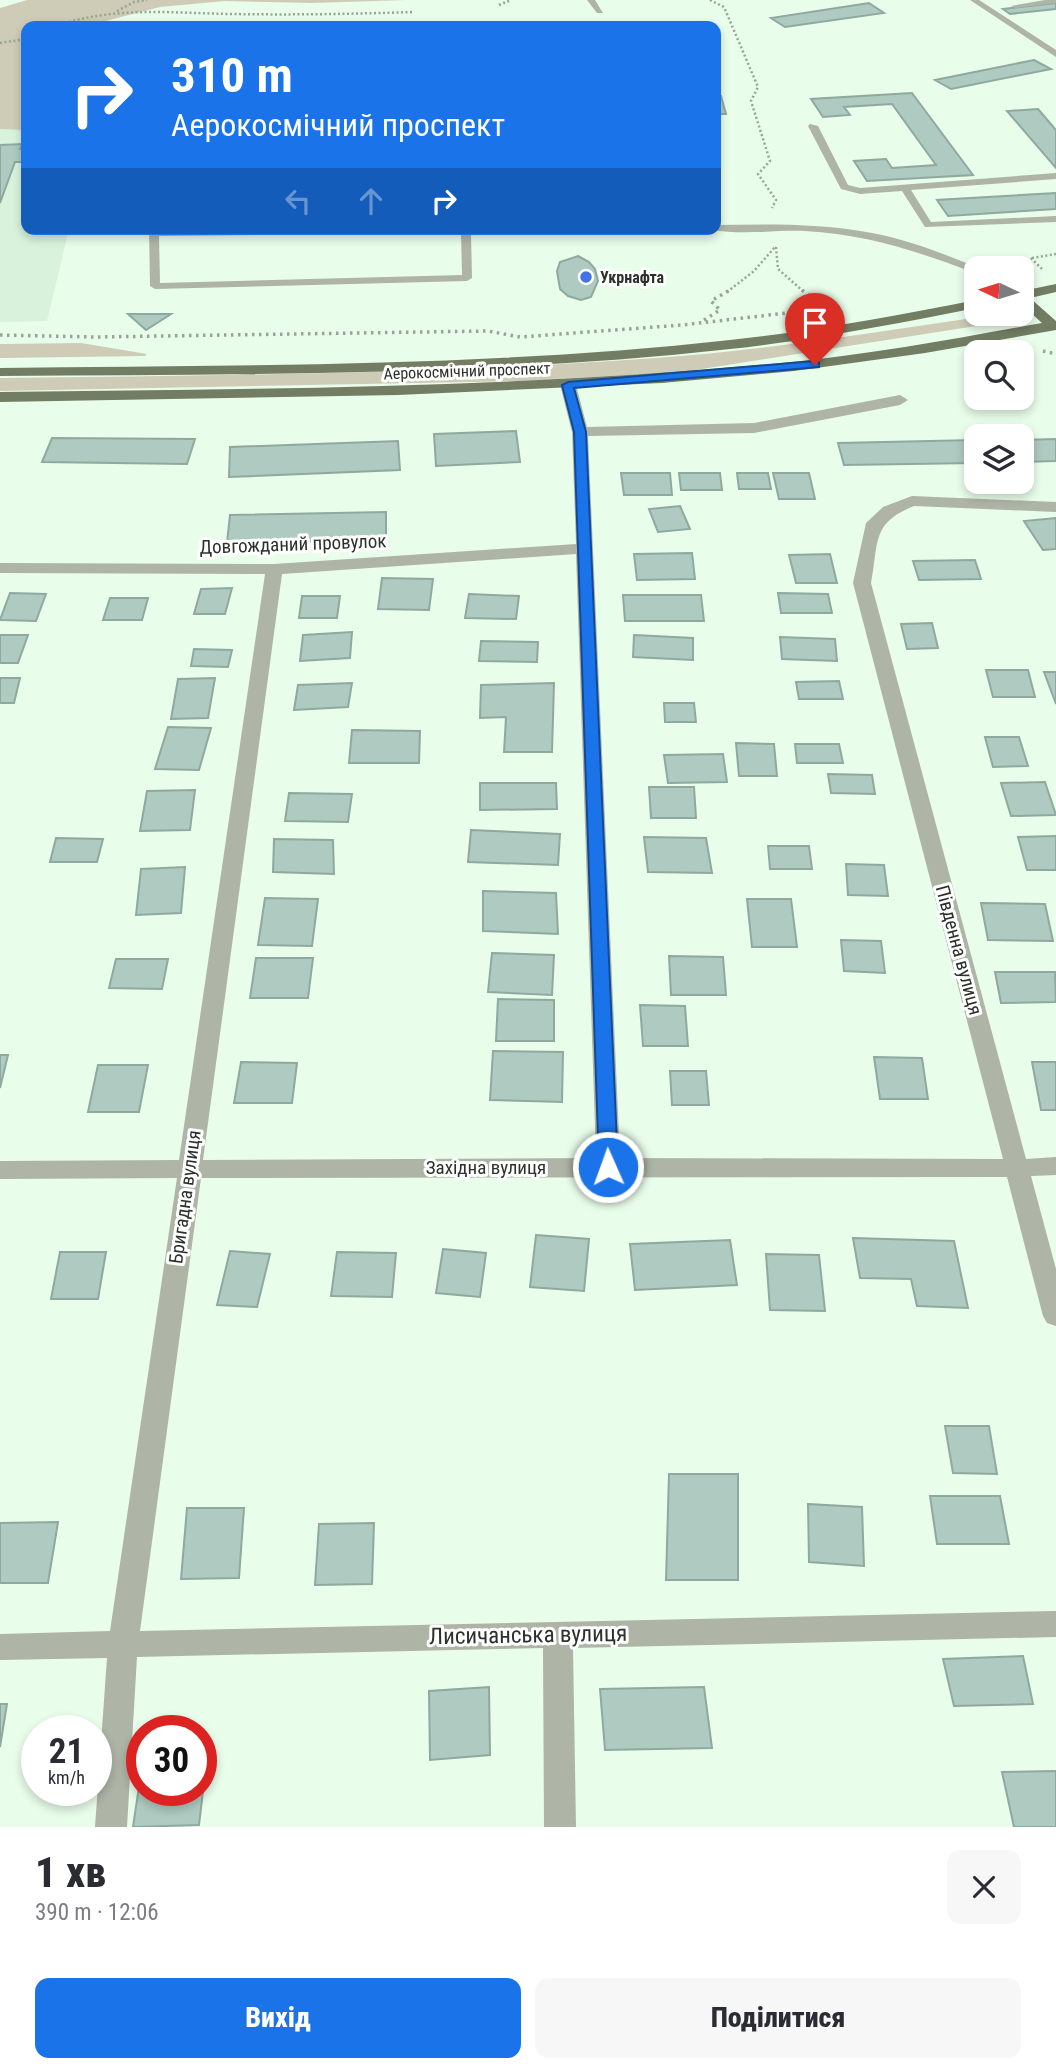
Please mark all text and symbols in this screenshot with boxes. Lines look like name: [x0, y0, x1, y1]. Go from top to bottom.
text: 310 m: [171, 47, 293, 104]
icon: right: [56, 49, 147, 140]
text: Аерокосмічний проспект: [171, 106, 505, 144]
icon: left: [279, 182, 317, 220]
icon: ahead: [352, 182, 390, 220]
icon: right: [425, 182, 463, 220]
north arrow: [964, 256, 1034, 326]
map controls: [964, 256, 1034, 494]
place label: Укрнафта: [600, 268, 665, 287]
marker: Укрнафта: [578, 269, 594, 285]
pin: [785, 293, 845, 365]
icon: arrive: [796, 304, 834, 342]
button: search: [964, 340, 1034, 410]
street label: Аерокосмічний проспект: [383, 359, 551, 383]
button: layers: [964, 424, 1034, 494]
street label: Довгожданий провулок: [199, 529, 387, 559]
street label: Південна вулиця: [931, 883, 987, 1017]
street label: Бригадна вулиця: [164, 1129, 206, 1265]
position arrow: [571, 1130, 645, 1204]
street label: Західна вулиця: [426, 1156, 546, 1179]
street label: Лисичанська вулиця: [429, 1620, 627, 1650]
speed limit sign: 30: [126, 1715, 217, 1806]
text: 21: [49, 1731, 84, 1772]
text: km/h: [48, 1767, 85, 1788]
text: 1 хв: [35, 1848, 106, 1897]
button: close: [947, 1850, 1021, 1924]
text: 390 m · 12:06: [35, 1899, 159, 1926]
button: Вихід: [35, 1978, 521, 2058]
button: Поділитися: [535, 1978, 1021, 2058]

